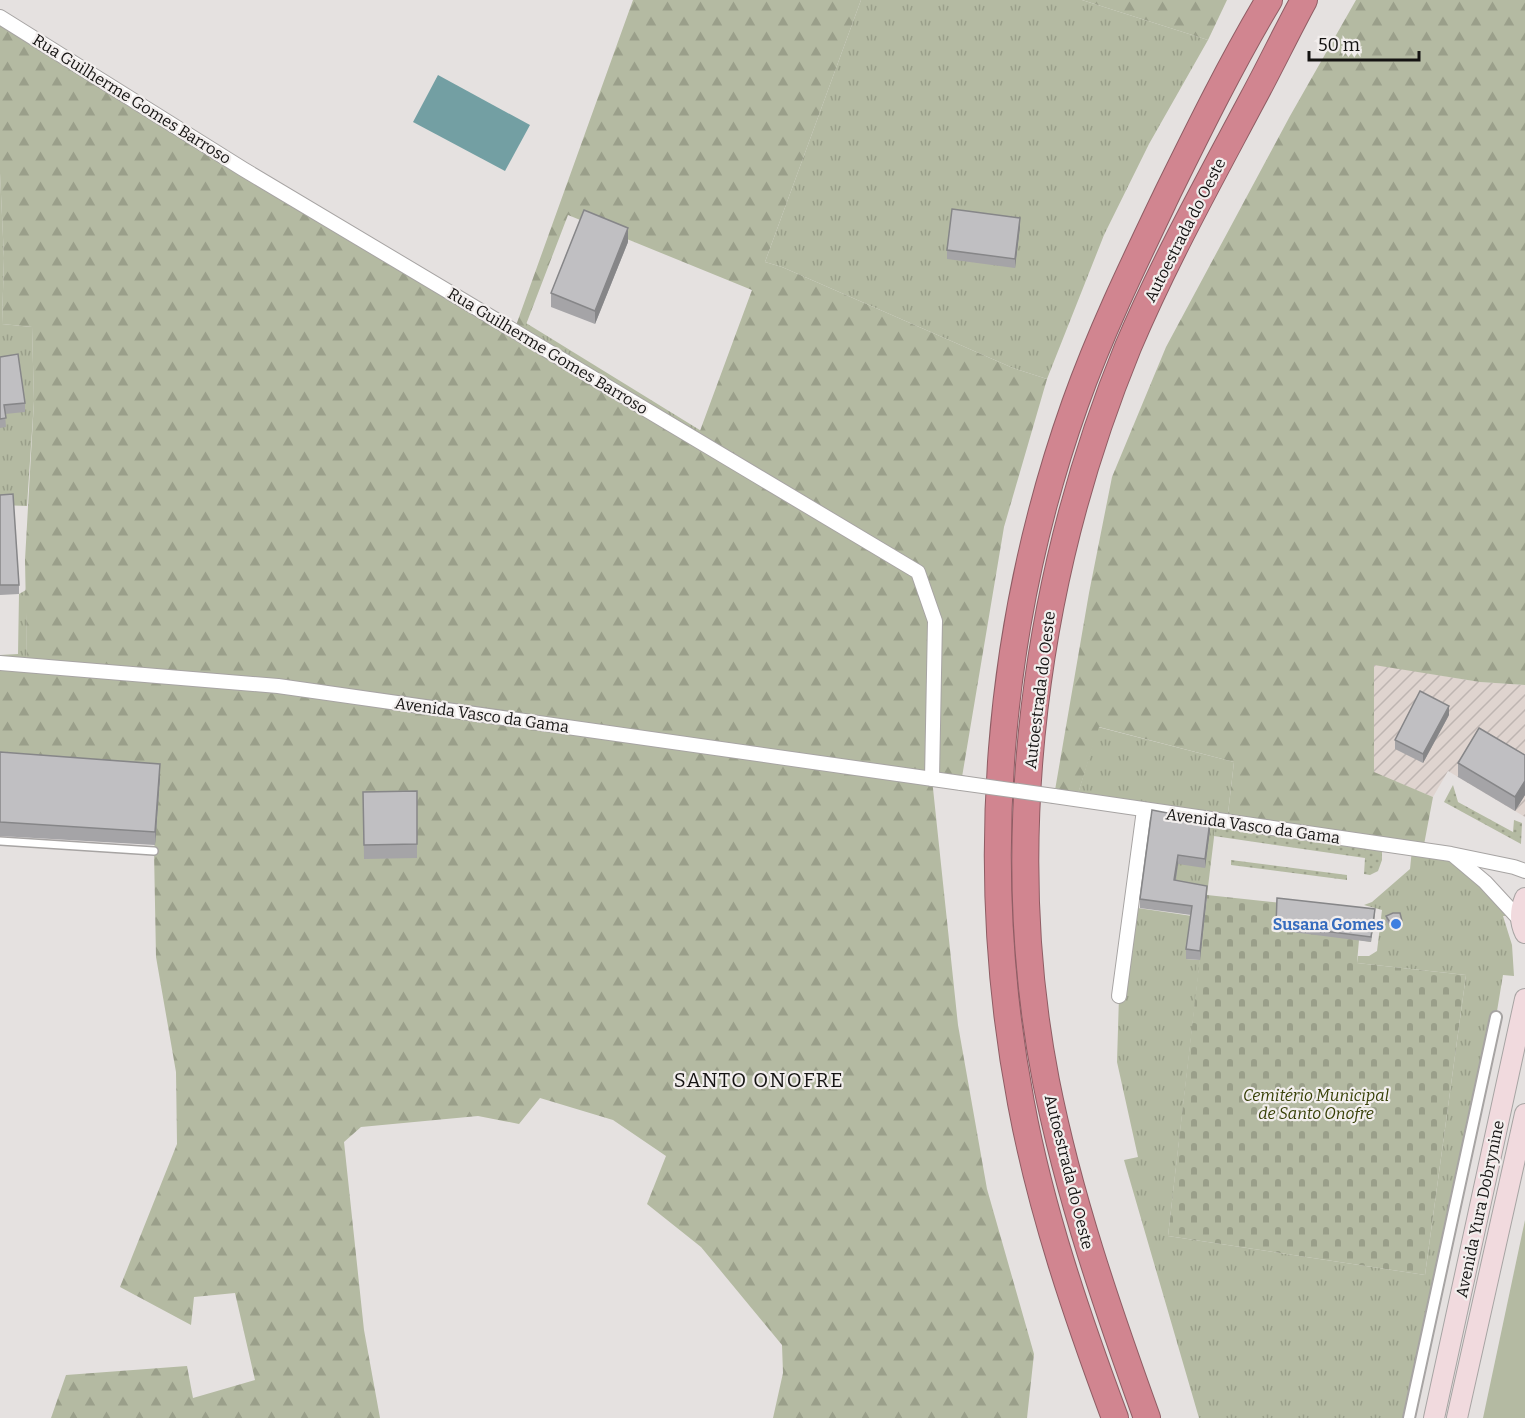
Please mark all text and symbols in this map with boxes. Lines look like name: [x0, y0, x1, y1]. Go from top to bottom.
scale bar: [1309, 24, 1418, 62]
street label: Rua Guilherme Gomes Barroso: [29, 30, 235, 168]
text: 50 m: [1318, 34, 1360, 56]
street label: Autoestrada do Oeste: [1141, 155, 1229, 305]
street label: Rua Guilherme Gomes Barroso: [445, 284, 651, 418]
street label: Autoestrada do Oeste: [1021, 610, 1059, 770]
street label: Avenida Vasco da Gama: [394, 693, 571, 737]
street label: Avenida Vasco da Gama: [1165, 804, 1342, 848]
place label: Susana Gomes: [1273, 915, 1384, 934]
marker: Susana Gomes: [1389, 917, 1403, 931]
district label: SANTO ONOFRE: [674, 1068, 844, 1092]
park label: Cemitério Municipal de Santo Onofre: [1243, 1086, 1389, 1123]
street label: Autoestrada do Oeste: [1041, 1093, 1097, 1251]
street label: Avenida Yura Dobrynine: [1452, 1119, 1508, 1299]

